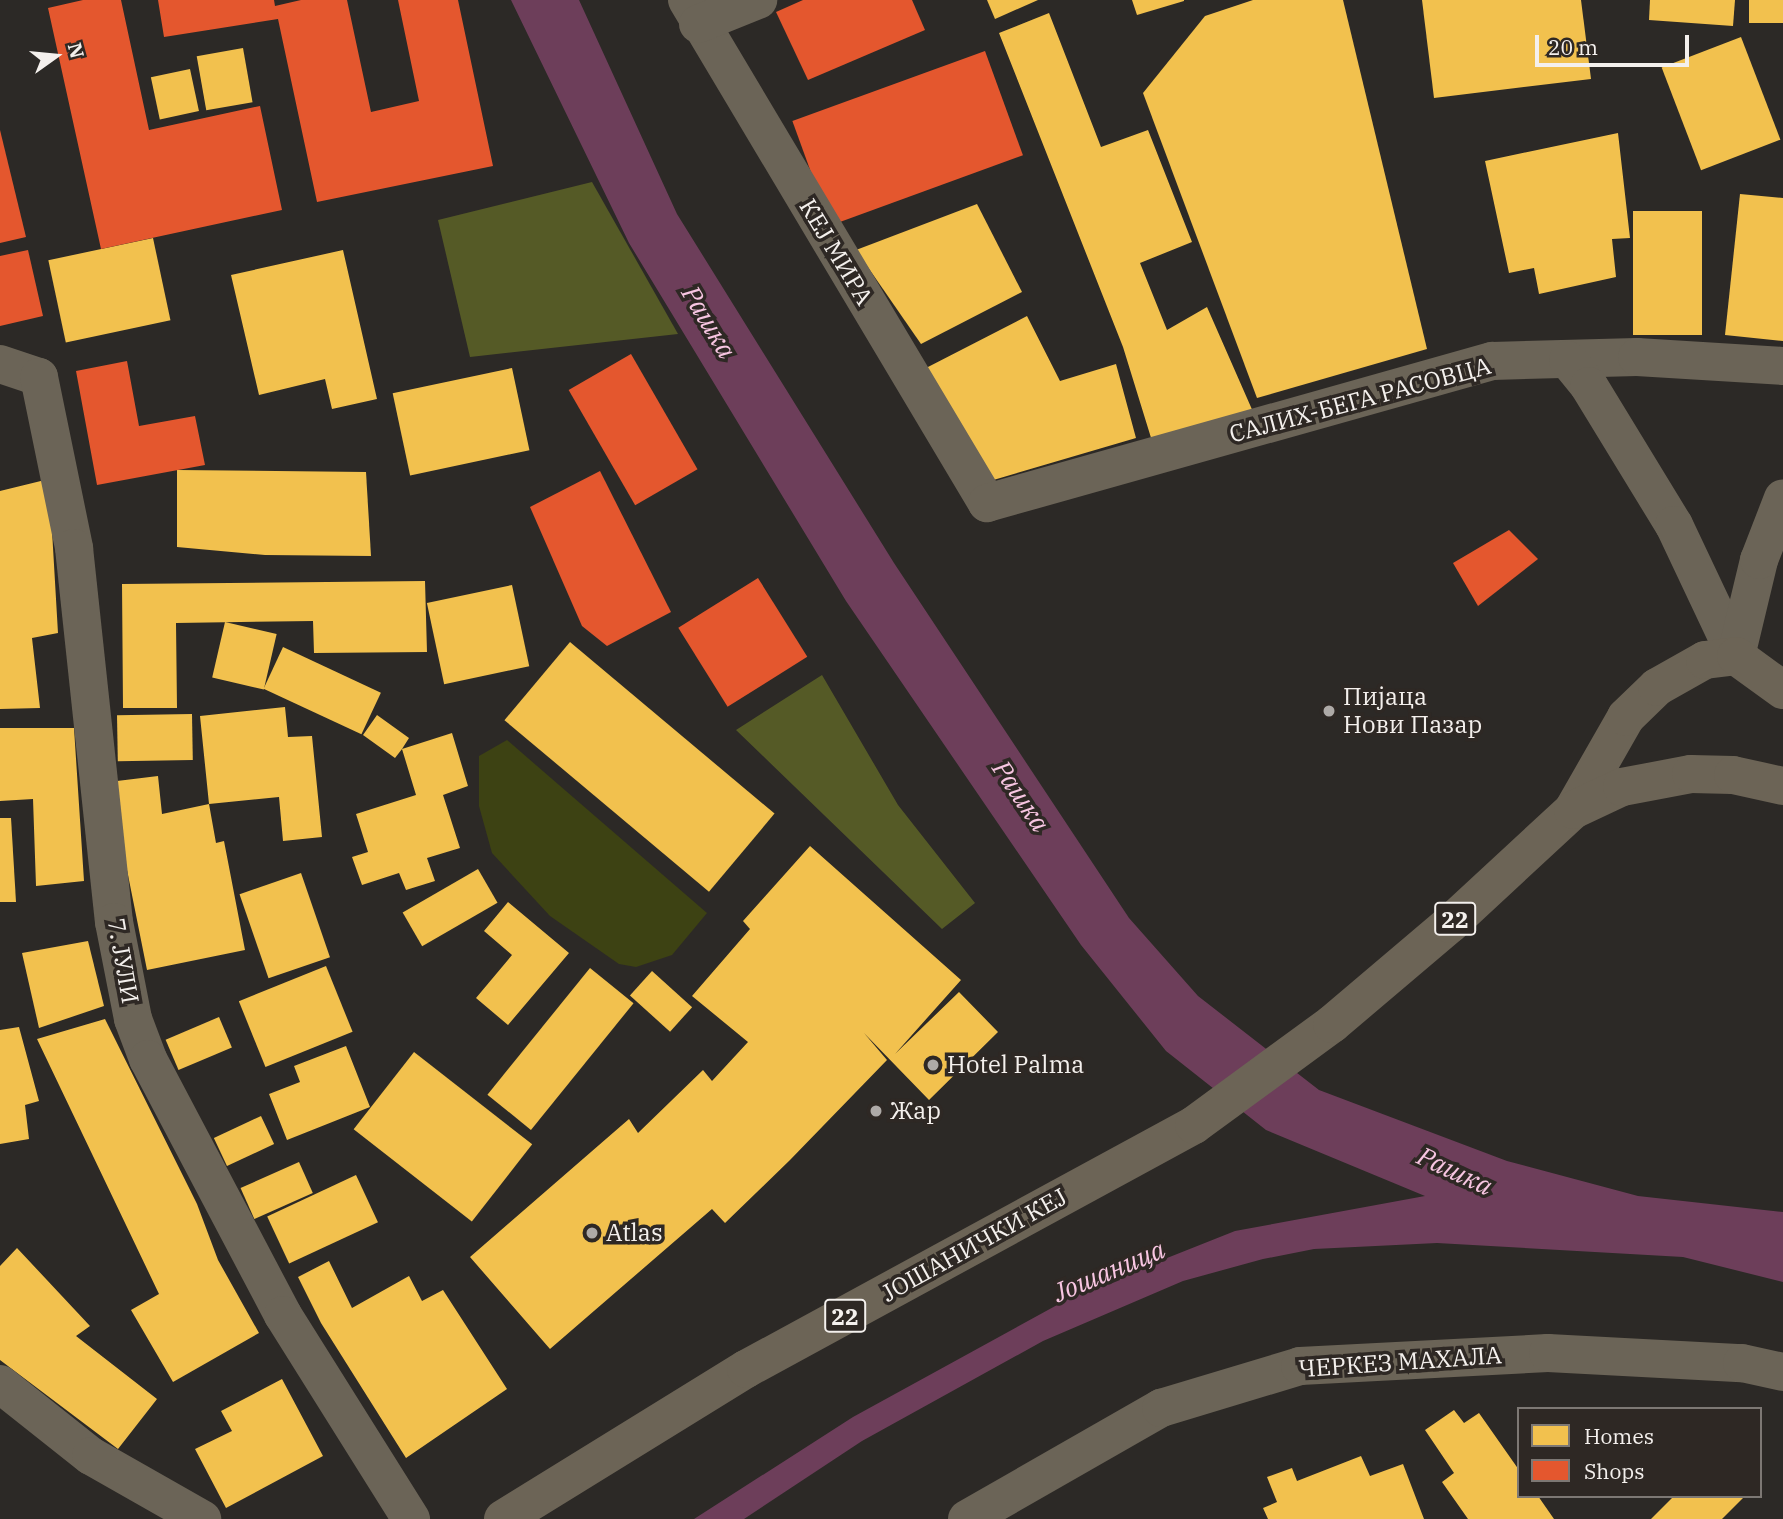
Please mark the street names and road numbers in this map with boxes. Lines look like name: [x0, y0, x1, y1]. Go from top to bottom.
street label: КЕЈ МИРА: [793, 194, 879, 310]
street label: САЛИХ-БЕГА РАСОВЦА: [1226, 351, 1494, 449]
road number: 22: [1434, 900, 1476, 938]
street label: 7. ЈУЛИ: [101, 916, 145, 1006]
street label: ЈОШАНИЧКИ КЕЈ: [876, 1182, 1072, 1308]
road number: 22: [824, 1296, 866, 1336]
street label: ЧЕРКЕЗ МАХАЛА: [1297, 1341, 1503, 1383]

